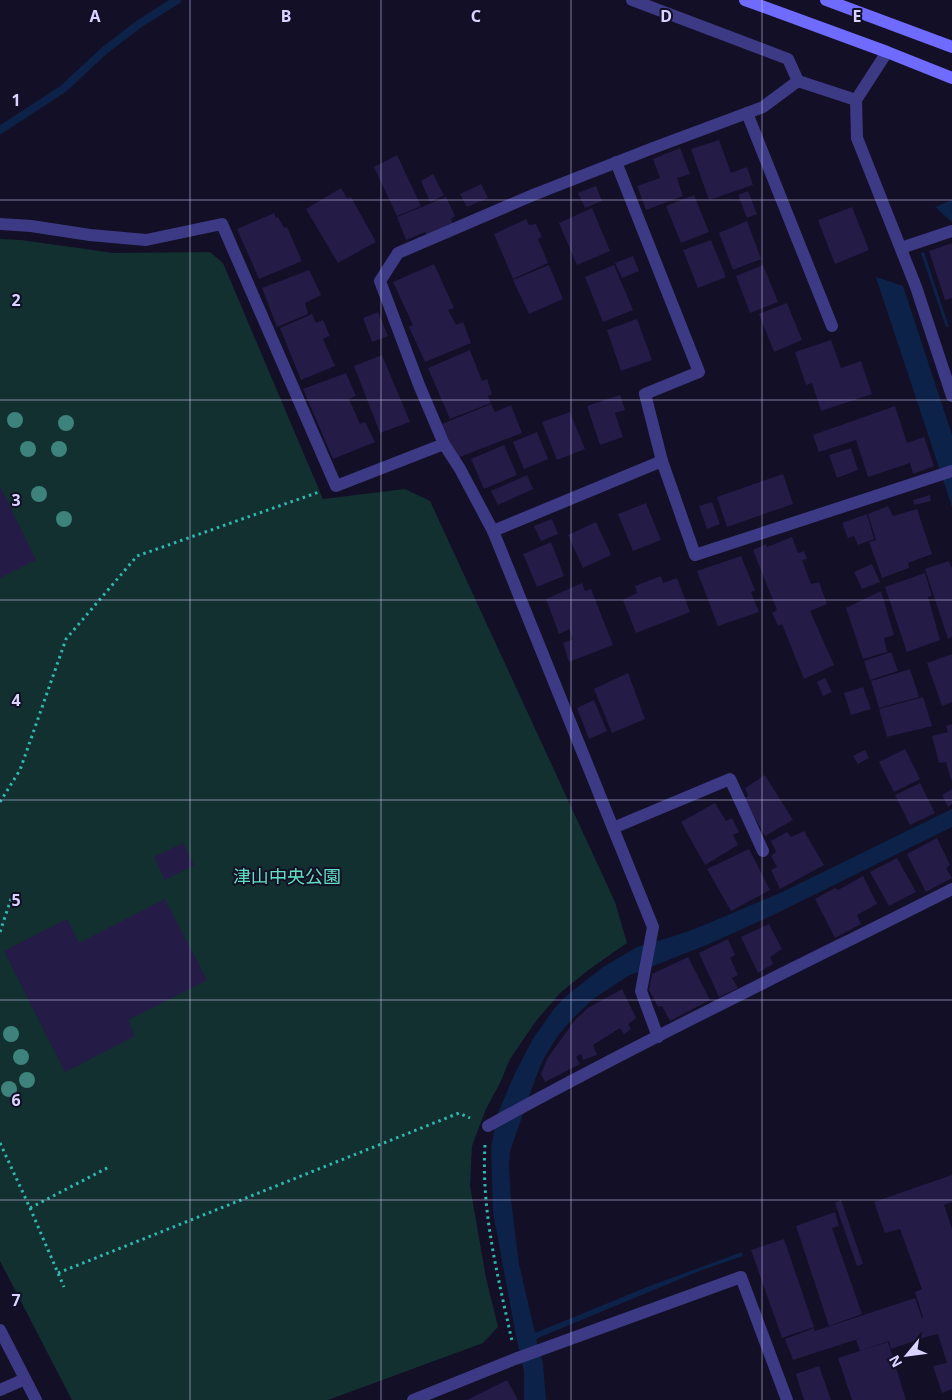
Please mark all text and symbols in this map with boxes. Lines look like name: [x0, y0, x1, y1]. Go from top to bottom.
text: A: [89, 5, 101, 27]
text: B: [281, 5, 291, 27]
text: C: [471, 5, 481, 27]
text: D: [660, 5, 672, 27]
text: E: [853, 5, 862, 27]
text: 1: [11, 89, 21, 111]
text: 2: [11, 289, 21, 311]
text: 3: [11, 489, 21, 511]
text: 4: [11, 689, 21, 711]
park label: 津山中央公園: [233, 864, 341, 888]
text: 5: [11, 889, 21, 911]
text: 6: [11, 1089, 21, 1111]
text: 7: [11, 1289, 21, 1311]
north arrow: [882, 1330, 932, 1380]
text: N: [884, 1352, 906, 1371]

